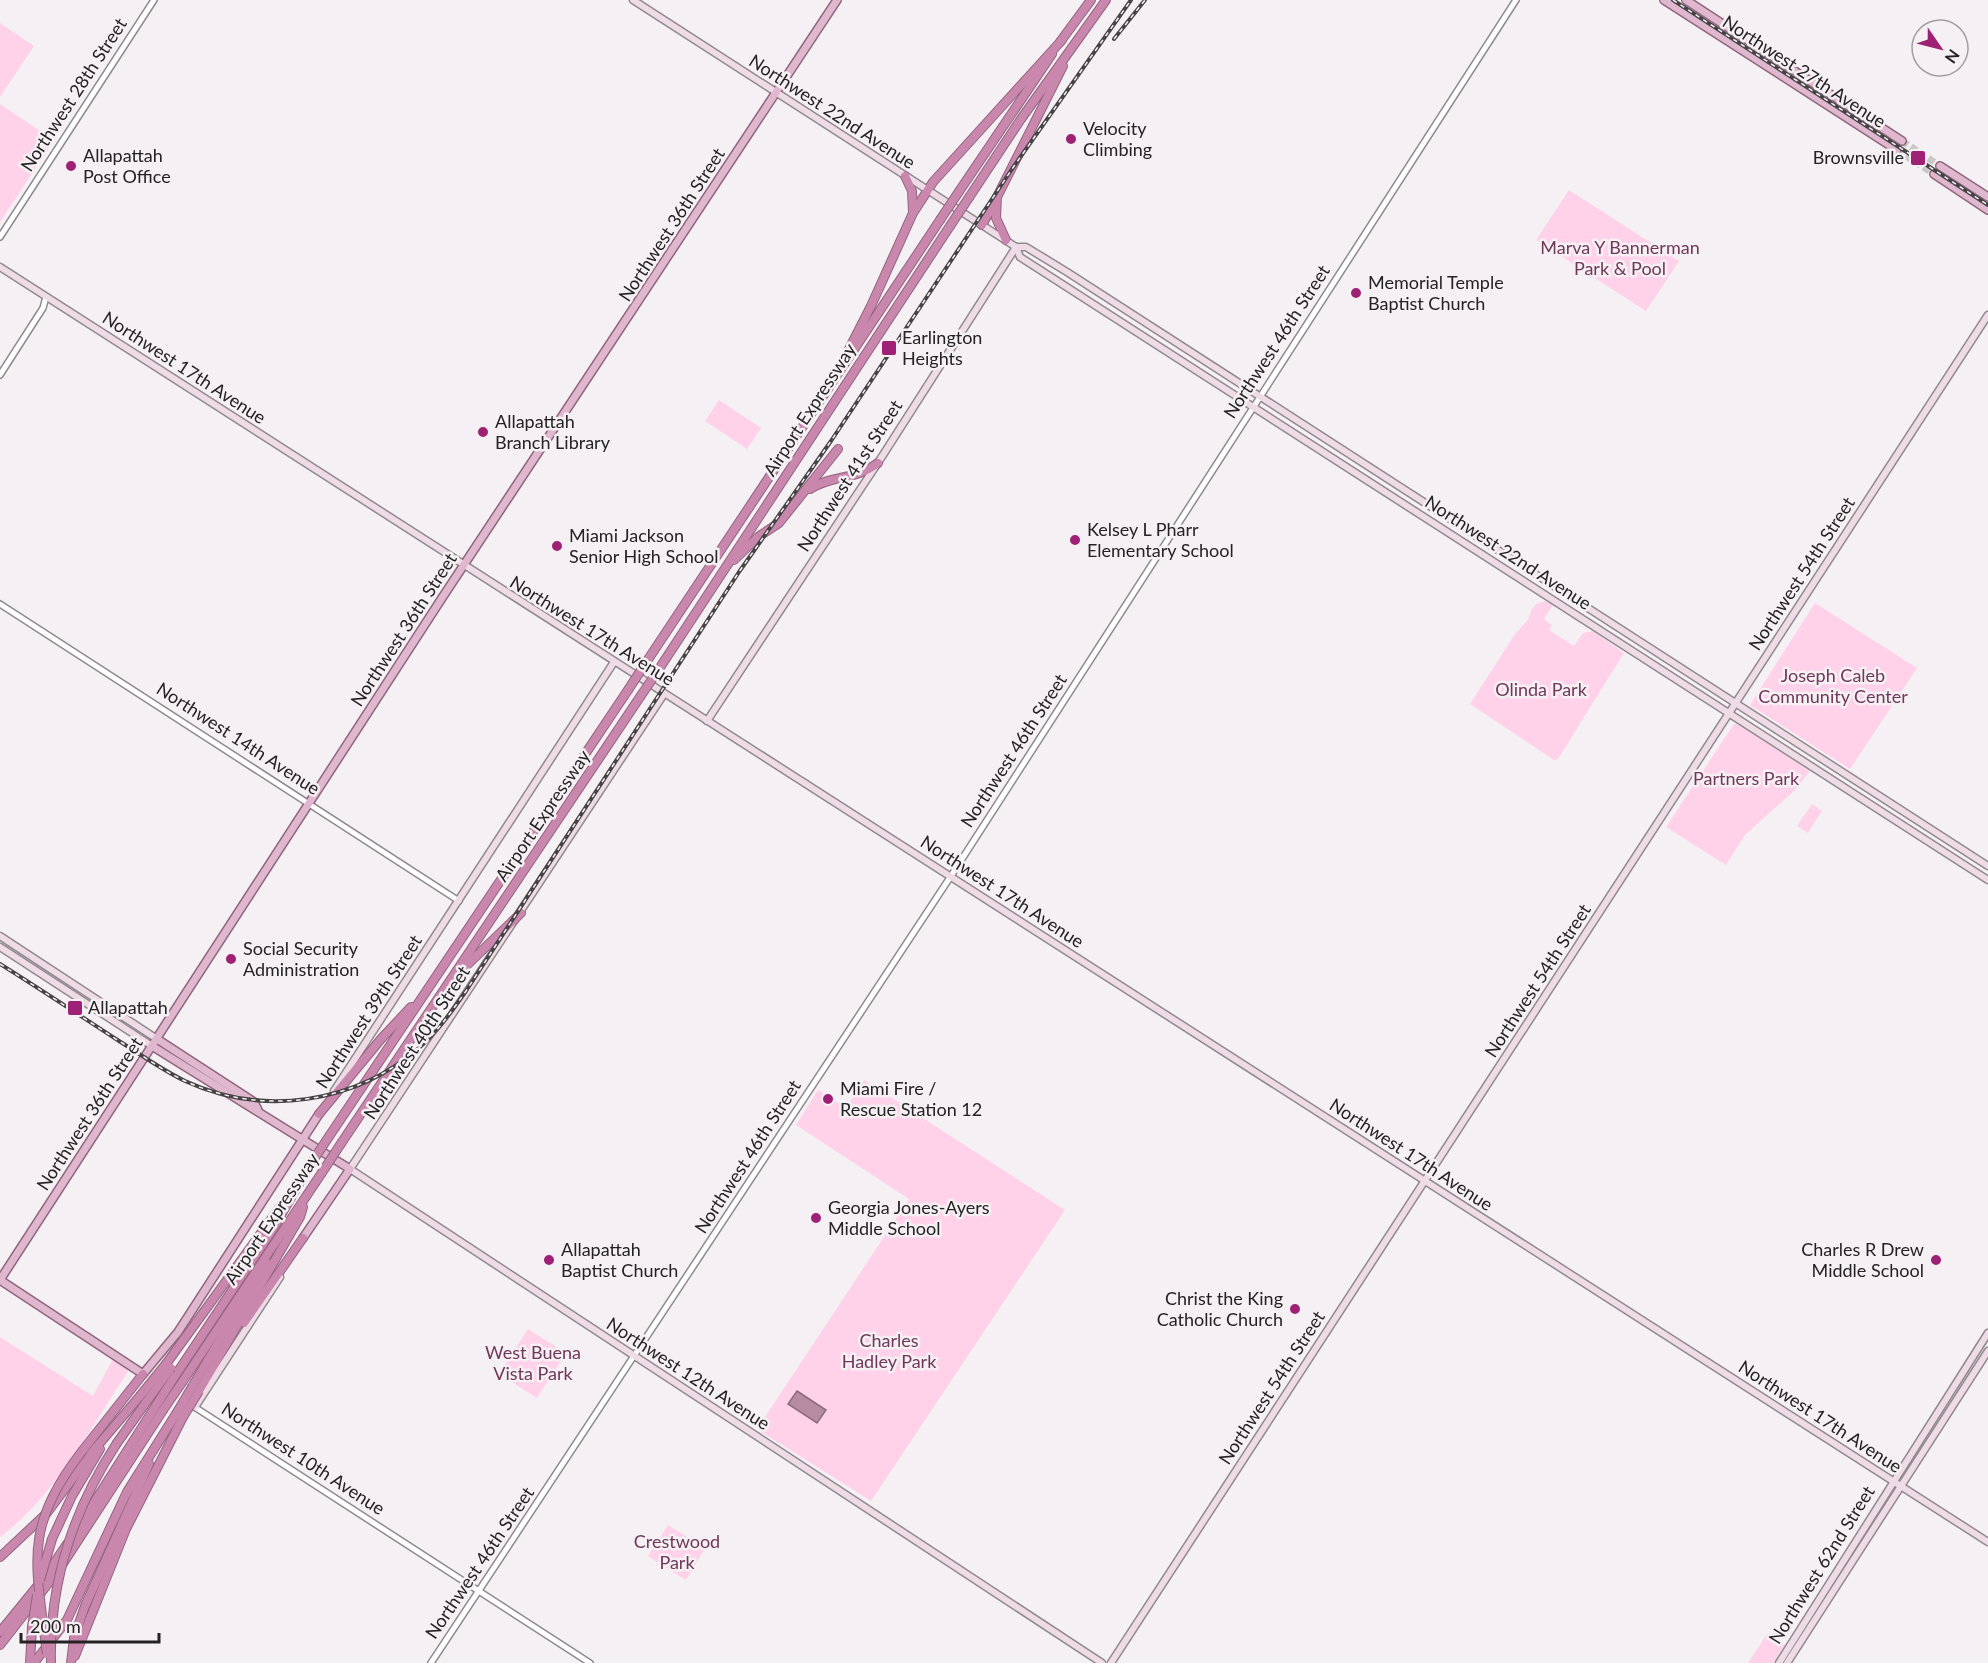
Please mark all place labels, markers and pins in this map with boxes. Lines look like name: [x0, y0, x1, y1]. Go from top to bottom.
place label: Velocity Climbing: [1083, 117, 1152, 160]
marker: Velocity Climbing: [1064, 132, 1078, 146]
place label: Allapattah Post Office: [83, 144, 171, 187]
place label: Brownsville: [1813, 146, 1904, 168]
marker: Brownsville: [1909, 149, 1927, 167]
marker: Allapattah Post Office: [64, 159, 78, 173]
place label: Memorial Temple Baptist Church: [1368, 271, 1504, 314]
marker: Memorial Temple Baptist Church: [1349, 286, 1363, 300]
place label: Earlington Heights: [902, 326, 982, 369]
marker: Earlington Heights: [880, 339, 898, 357]
place label: Allapattah Branch Library: [495, 410, 611, 453]
marker: Allapattah Branch Library: [476, 425, 490, 439]
place label: Kelsey L Pharr Elementary School: [1087, 518, 1234, 561]
place label: Miami Jackson Senior High School: [569, 524, 719, 567]
marker: Kelsey L Pharr Elementary School: [1068, 533, 1082, 547]
marker: Miami Jackson Senior High School: [550, 539, 564, 553]
place label: Social Security Administration: [243, 937, 359, 980]
marker: Social Security Administration: [224, 952, 238, 966]
place label: Allapattah: [88, 996, 168, 1018]
marker: Allapattah: [66, 999, 84, 1017]
place label: Miami Fire / Rescue Station 12: [840, 1077, 982, 1120]
marker: Miami Fire / Rescue Station 12: [821, 1092, 835, 1106]
place label: Georgia Jones-Ayers Middle School: [828, 1196, 990, 1239]
marker: Georgia Jones-Ayers Middle School: [809, 1211, 823, 1225]
place label: Allapattah Baptist Church: [561, 1238, 678, 1281]
place label: Charles R Drew Middle School: [1801, 1238, 1924, 1281]
marker: Allapattah Baptist Church: [542, 1253, 556, 1267]
marker: Charles R Drew Middle School: [1929, 1253, 1943, 1267]
place label: Christ the King Catholic Church: [1157, 1287, 1283, 1330]
marker: Christ the King Catholic Church: [1288, 1302, 1302, 1316]

